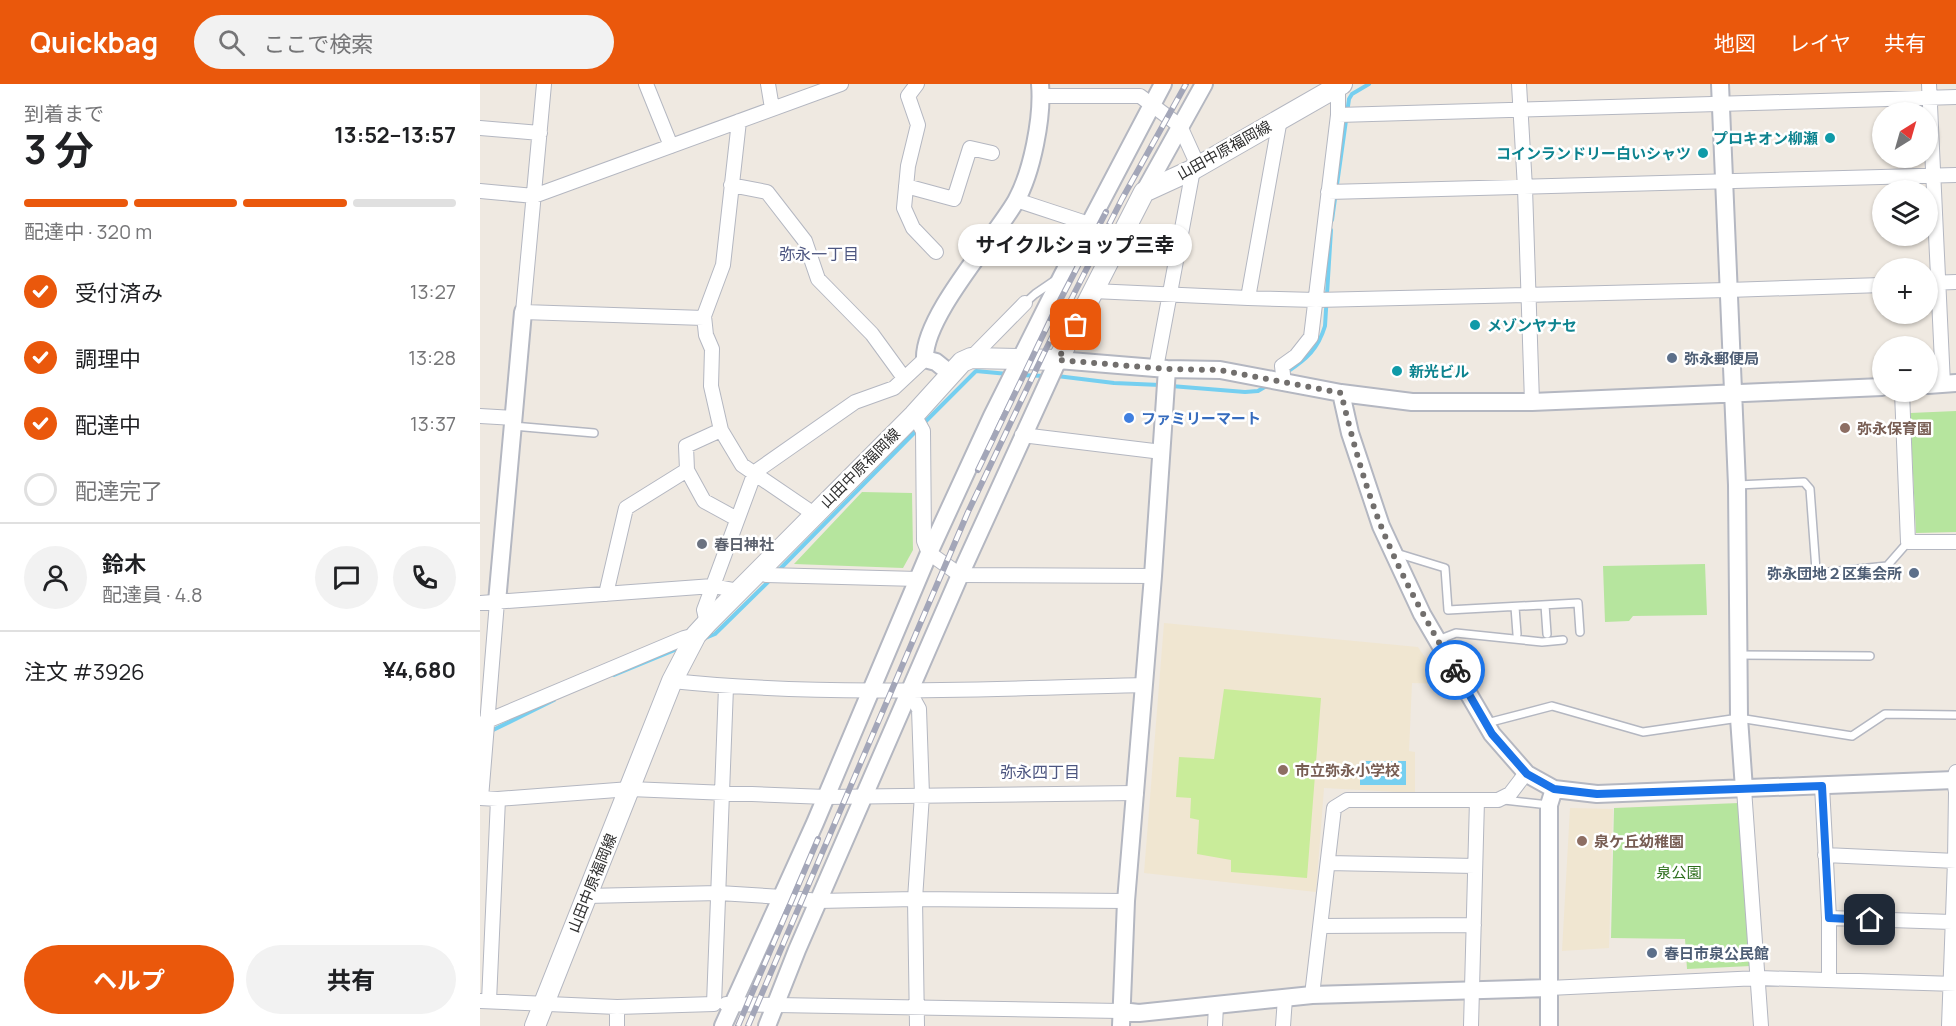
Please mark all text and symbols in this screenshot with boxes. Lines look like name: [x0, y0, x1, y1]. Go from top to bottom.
search box: [194, 15, 614, 69]
text: Quickbag: [30, 23, 158, 61]
icon: search: [215, 26, 248, 59]
text: ここで検索: [263, 29, 373, 59]
text: 地図: [1714, 29, 1756, 57]
text: レイヤ: [1789, 29, 1851, 57]
text: 共有: [1884, 29, 1926, 57]
text: 到着まで: [24, 100, 104, 127]
north arrow: [1872, 102, 1938, 168]
map controls: [1872, 102, 1938, 402]
street label: 山田中原福岡線: [1173, 115, 1275, 185]
text: 13:52–13:57: [334, 120, 456, 150]
text: 3 分: [24, 122, 93, 176]
place label: プロキオン柳瀬: [1713, 128, 1818, 149]
marker: プロキオン柳瀬: [1823, 131, 1837, 145]
place label: コインランドリー白いシャツ: [1496, 143, 1691, 164]
marker: コインランドリー白いシャツ: [1696, 146, 1710, 160]
button: layers: [1872, 180, 1938, 246]
text: 配達中 · 320 m: [24, 218, 152, 245]
callout: サイクルショップ三幸: [959, 223, 1193, 265]
text: サイクルショップ三幸: [976, 231, 1175, 258]
district label: 弥永一丁目: [779, 243, 859, 265]
button: +: [1872, 258, 1938, 324]
icon: check: [24, 275, 57, 308]
text: 受付済み: [75, 278, 163, 308]
text: 13:27: [410, 278, 456, 305]
pin: [1050, 299, 1101, 350]
icon: bag: [1059, 308, 1092, 341]
place label: メゾンヤナセ: [1487, 315, 1577, 336]
marker: メゾンヤナセ: [1468, 318, 1482, 332]
button: −: [1872, 336, 1938, 402]
icon: check: [24, 341, 57, 374]
text: 調理中: [75, 344, 141, 374]
text: 13:28: [408, 344, 456, 371]
place label: 弥永郵便局: [1684, 348, 1759, 369]
marker: 弥永郵便局: [1665, 351, 1679, 365]
place label: 新光ビル: [1409, 361, 1469, 382]
marker: 新光ビル: [1390, 364, 1404, 378]
icon: check: [24, 407, 57, 440]
place label: ファミリーマート: [1141, 408, 1261, 429]
text: 配達中: [75, 410, 141, 440]
text: 13:37: [410, 410, 456, 437]
marker: ファミリーマート: [1122, 411, 1136, 425]
place label: 弥永保育園: [1857, 418, 1932, 439]
marker: 弥永保育園: [1838, 421, 1852, 435]
street label: 山田中原福岡線: [815, 423, 905, 513]
text: 配達完了: [75, 476, 163, 506]
place label: 春日神社: [714, 534, 774, 555]
marker: 春日神社: [695, 537, 709, 551]
button: person: [24, 546, 87, 609]
button: chat: [315, 546, 378, 609]
button: phone: [393, 546, 456, 609]
text: 鈴木: [102, 549, 146, 579]
place label: 弥永団地２区集会所: [1767, 563, 1902, 584]
marker: 弥永団地２区集会所: [1907, 566, 1921, 580]
text: 配達員 · 4.8: [102, 581, 203, 608]
courier: [1425, 640, 1485, 700]
icon: bike: [1439, 654, 1472, 687]
text: ¥4,680: [383, 655, 456, 685]
text: 注文 #3926: [24, 657, 145, 687]
place label: 市立弥永小学校: [1295, 760, 1400, 781]
district label: 弥永四丁目: [1000, 761, 1080, 783]
marker: 市立弥永小学校: [1276, 763, 1290, 777]
street label: 山田中原福岡線: [563, 830, 621, 936]
place label: 泉ケ丘幼稚園: [1594, 831, 1684, 852]
marker: 泉ケ丘幼稚園: [1575, 834, 1589, 848]
park label: 泉公園: [1656, 862, 1702, 883]
pin: [1844, 894, 1895, 945]
icon: home: [1853, 903, 1886, 936]
place label: 春日市泉公民館: [1664, 943, 1769, 964]
button: ヘルプ: [24, 945, 234, 1014]
button: 共有: [246, 945, 456, 1014]
marker: 春日市泉公民館: [1645, 946, 1659, 960]

